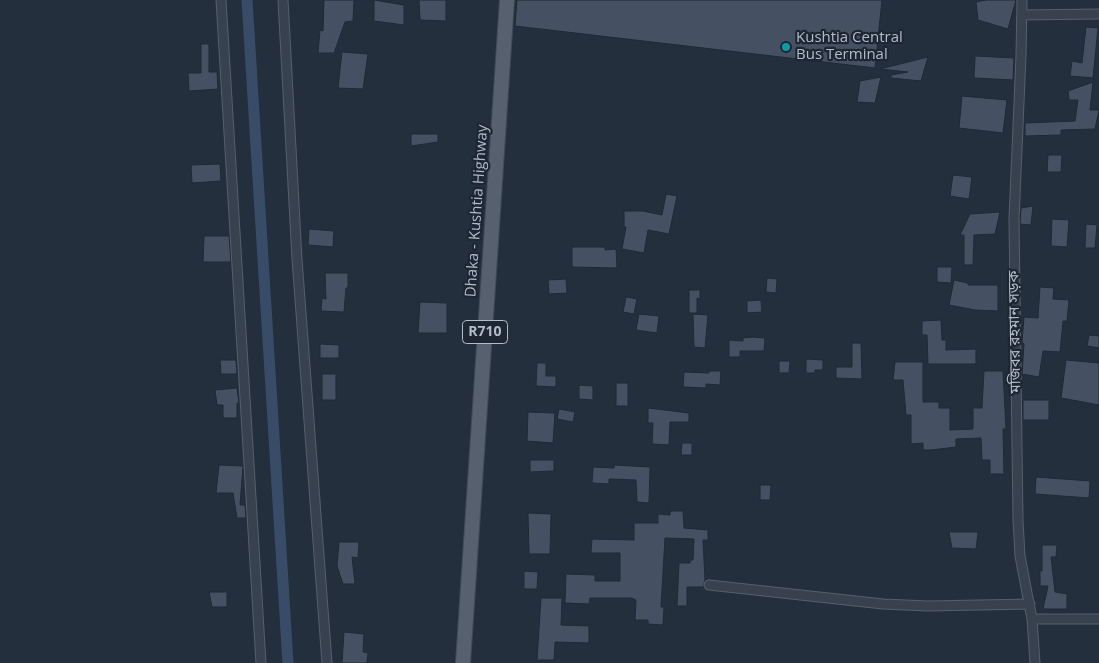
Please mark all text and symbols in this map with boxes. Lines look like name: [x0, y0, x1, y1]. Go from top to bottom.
place label: Kushtia Central Bus Terminal: [796, 29, 903, 64]
marker: Kushtia Central Bus Terminal: [780, 41, 792, 53]
street label: Dhaka - Kushtia Highway: [462, 124, 492, 298]
street label: মজিবর রহমান সড়ক: [1005, 270, 1025, 394]
road number: R710: [462, 321, 508, 344]

